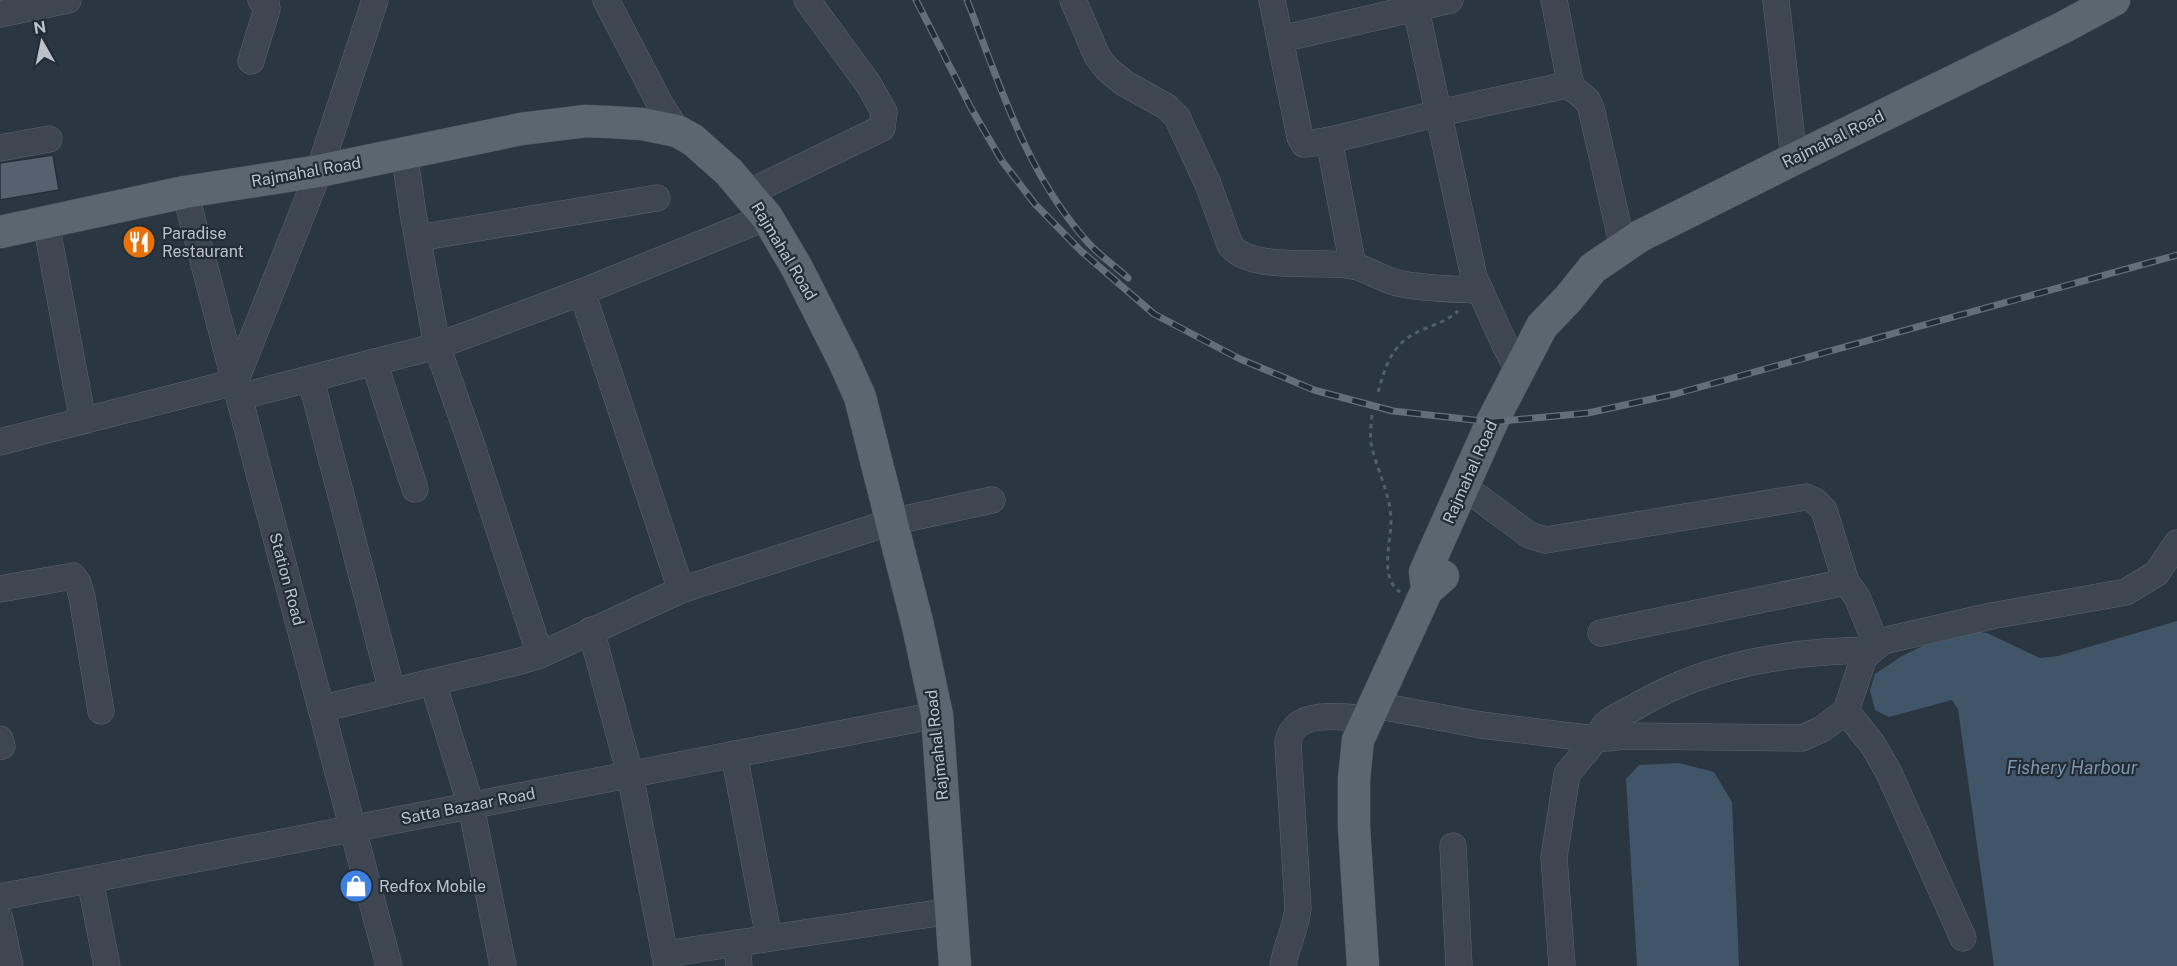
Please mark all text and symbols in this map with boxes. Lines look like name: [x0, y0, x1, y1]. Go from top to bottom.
north arrow: [12, 12, 72, 72]
text: N: [32, 17, 47, 38]
street label: Rajmahal Road: [1779, 106, 1887, 172]
street label: Rajmahal Road: [250, 153, 362, 191]
street label: Rajmahal Road: [747, 198, 821, 304]
restaurant icon: Paradise Restaurant: [121, 224, 157, 260]
place label: Paradise Restaurant: [162, 224, 244, 261]
street label: Rajmahal Road: [1439, 417, 1501, 527]
street label: Station Road: [265, 531, 309, 627]
street label: Rajmahal Road: [922, 689, 952, 801]
water label: Fishery Harbour: [2007, 757, 2138, 778]
street label: Satta Bazaar Road: [399, 784, 537, 828]
shop icon: Redfox Mobile: [338, 868, 374, 904]
place label: Redfox Mobile: [379, 877, 486, 896]

